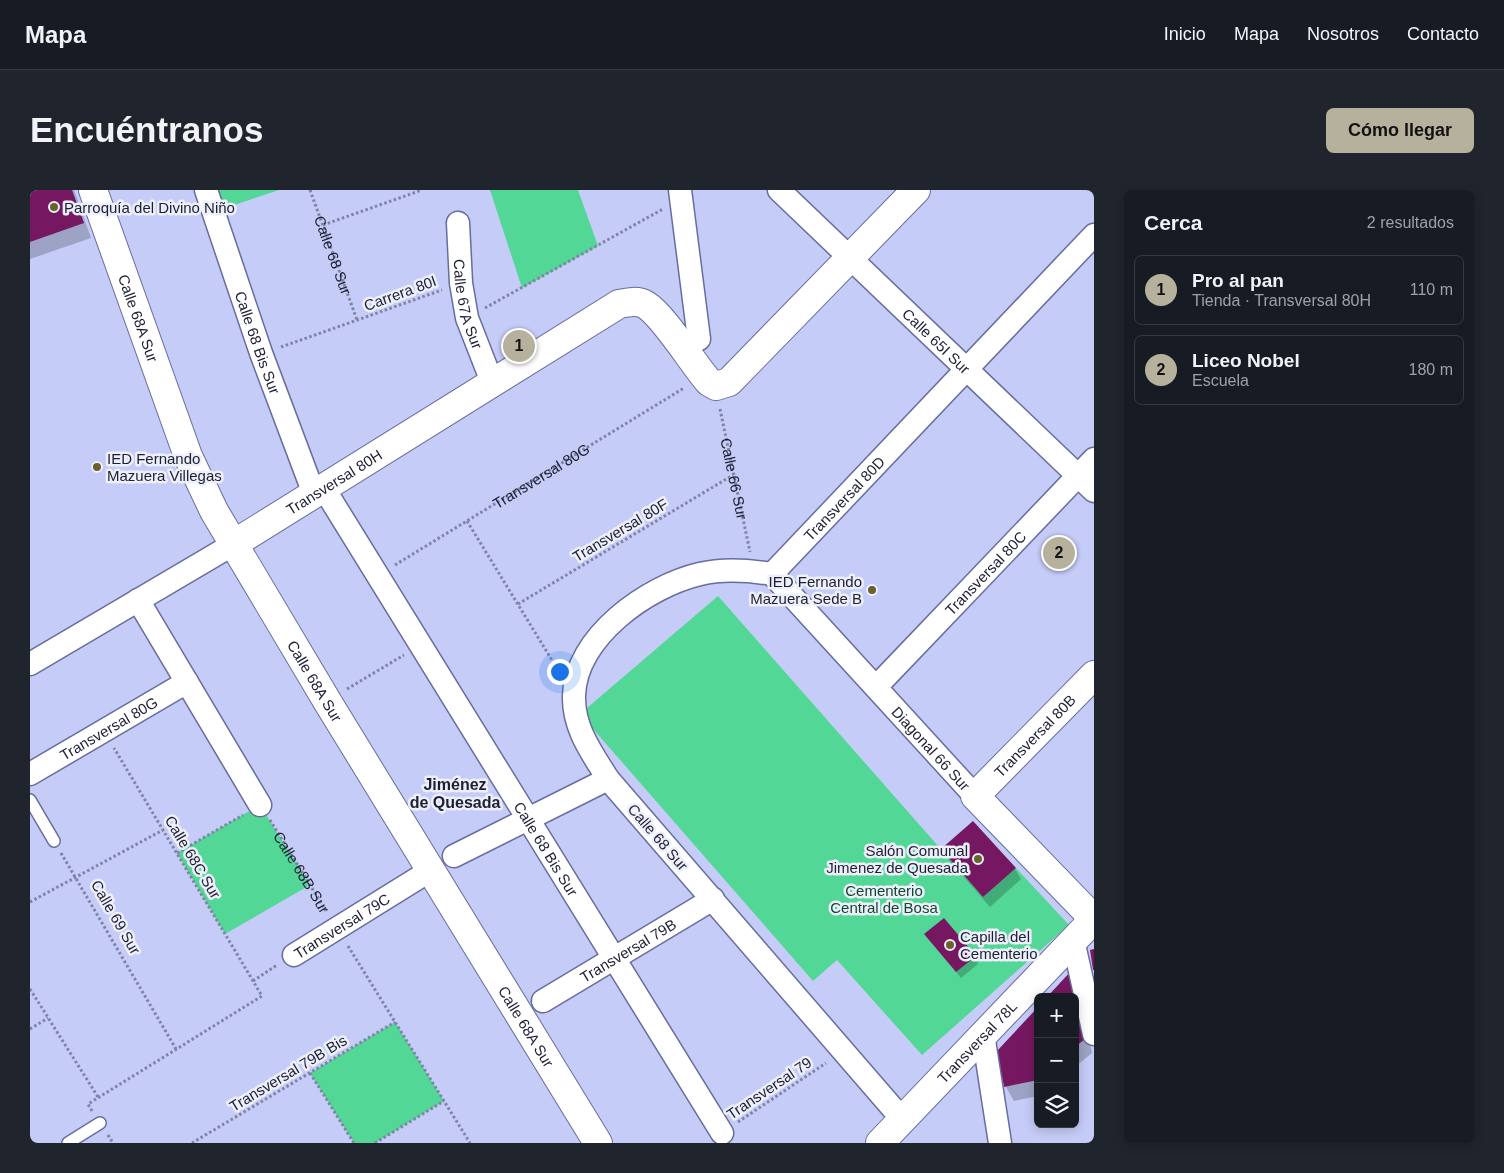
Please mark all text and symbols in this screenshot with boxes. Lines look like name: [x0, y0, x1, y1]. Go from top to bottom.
text: Mapa: [25, 21, 86, 48]
text: Inicio: [1164, 24, 1206, 44]
text: Mapa: [1234, 24, 1279, 44]
text: Nosotros: [1307, 24, 1379, 44]
text: Contacto: [1407, 24, 1479, 44]
button: Cómo llegar: [1326, 108, 1474, 153]
text: Encuéntranos: [30, 110, 263, 149]
place label: Parroquía del Divino Niño: [64, 199, 235, 216]
marker: Parroquía del Divino Niño: [48, 201, 60, 213]
text: Cerca: [1144, 211, 1202, 234]
street label: Calle 68 Sur: [311, 213, 355, 297]
text: 2 resultados: [1367, 214, 1454, 231]
street label: Calle 67A Sur: [451, 259, 487, 351]
text: Pro al pan: [1192, 270, 1284, 291]
street label: Calle 68A Sur: [115, 272, 162, 364]
street label: Carrera 80I: [361, 272, 439, 314]
text: 1: [1157, 281, 1165, 298]
text: 110 m: [1410, 281, 1453, 298]
street label: Calle 68 Bis Sur: [232, 289, 284, 396]
text: Tienda · Transversal 80H: [1192, 292, 1371, 309]
street label: Calle 65I Sur: [899, 304, 974, 377]
pin: 1: [503, 327, 535, 365]
text: Liceo Nobel: [1192, 350, 1300, 371]
text: 2: [1157, 361, 1165, 378]
text: 180 m: [1409, 361, 1453, 378]
text: Escuela: [1192, 372, 1249, 389]
street label: Calle 66 Sur: [718, 436, 751, 521]
street label: Transversal 80G: [489, 440, 592, 512]
street label: Transversal 80H: [283, 445, 385, 518]
place label: IED Fernando Mazuera Villegas: [107, 450, 222, 484]
street label: Transversal 80D: [800, 453, 888, 544]
marker: IED Fernando Mazuera Villegas: [91, 461, 103, 473]
street label: Transversal 80F: [569, 495, 671, 565]
street label: Transversal 80C: [941, 527, 1029, 618]
pin: 2: [1043, 534, 1075, 572]
place label: IED Fernando Mazuera Sede B: [750, 573, 862, 607]
marker: IED Fernando Mazuera Sede B: [866, 584, 878, 596]
street label: Calle 68A Sur: [284, 637, 346, 725]
your location: [547, 659, 573, 685]
street label: Transversal 80B: [990, 691, 1079, 780]
street label: Transversal 80G: [57, 693, 160, 763]
street label: Diagonal 66 Sur: [889, 703, 974, 794]
district label: Jiménez de Quesada: [410, 776, 500, 811]
street label: Calle 68 Bis Sur: [511, 798, 582, 899]
street label: Calle 68 Sur: [625, 800, 691, 874]
street label: Calle 68C Sur: [162, 813, 224, 901]
street label: Calle 68B Sur: [270, 828, 333, 916]
place label: Salón Comunal Jimenez de Quesada: [826, 842, 969, 876]
marker: Salón Comunal Jimenez de Quesada: [972, 853, 984, 865]
street label: Calle 69 Sur: [88, 877, 144, 957]
park label: Cementerio Central de Bosa: [830, 882, 938, 916]
street label: Transversal 79C: [291, 889, 393, 962]
street label: Transversal 79B: [577, 915, 679, 985]
place label: Capilla del Cementerio: [960, 928, 1038, 962]
marker: Capilla del Cementerio: [944, 939, 956, 951]
street label: Calle 68A Sur: [495, 983, 558, 1070]
map controls: [1034, 993, 1079, 1128]
button: +: [1034, 993, 1079, 1038]
street label: Transversal 78L: [934, 997, 1020, 1086]
street label: Transversal 79B Bis: [226, 1031, 350, 1115]
button: −: [1034, 1038, 1079, 1083]
street label: Transversal 79: [723, 1053, 815, 1123]
button: layers: [1034, 1083, 1079, 1128]

